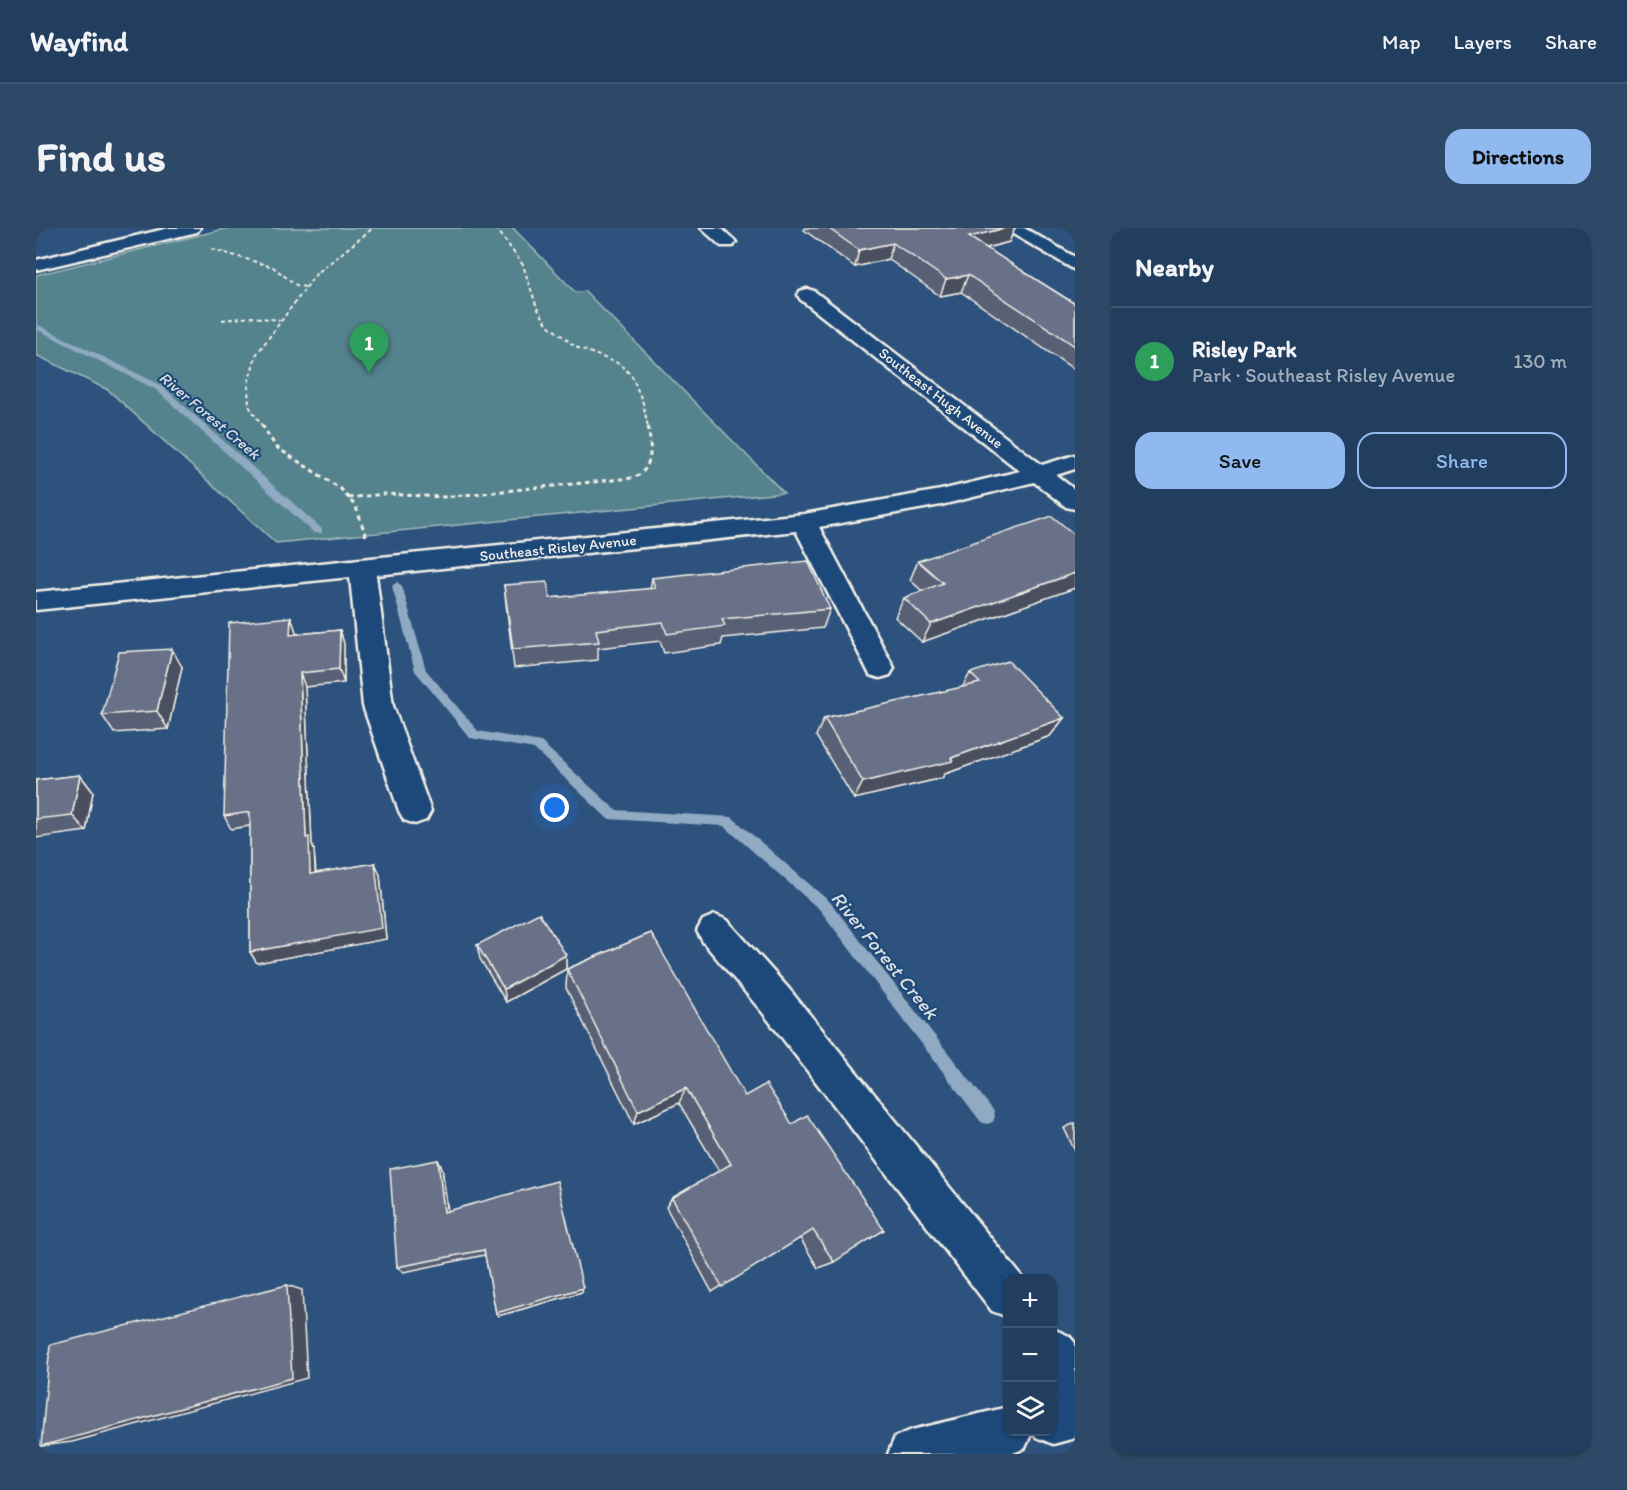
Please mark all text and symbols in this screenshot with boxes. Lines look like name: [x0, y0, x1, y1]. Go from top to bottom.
text: Wayfind: [30, 24, 128, 58]
text: Map: [1382, 29, 1421, 54]
text: Layers: [1454, 29, 1512, 54]
text: Share: [1545, 29, 1597, 54]
button: Directions: [1445, 129, 1591, 184]
text: Find us: [36, 131, 166, 182]
text: Nearby: [1135, 251, 1214, 283]
pin: 1: [350, 324, 388, 373]
text: Risley Park: [1192, 336, 1297, 363]
street label: Southeast Hugh Avenue: [875, 344, 1007, 452]
text: 1: [1150, 349, 1159, 373]
text: 130 m: [1513, 349, 1567, 373]
text: Park · Southeast Risley Avenue: [1192, 363, 1455, 387]
water label: River Forest Creek: [155, 368, 264, 464]
button: Save: [1135, 432, 1345, 489]
button: Share: [1357, 432, 1567, 489]
street label: Southeast Risley Avenue: [479, 531, 637, 565]
your location: [540, 793, 569, 822]
water label: River Forest Creek: [826, 886, 945, 1025]
map controls: [1003, 1274, 1057, 1436]
button: +: [1003, 1274, 1057, 1328]
button: −: [1003, 1328, 1057, 1382]
button: layers: [1003, 1382, 1057, 1436]

